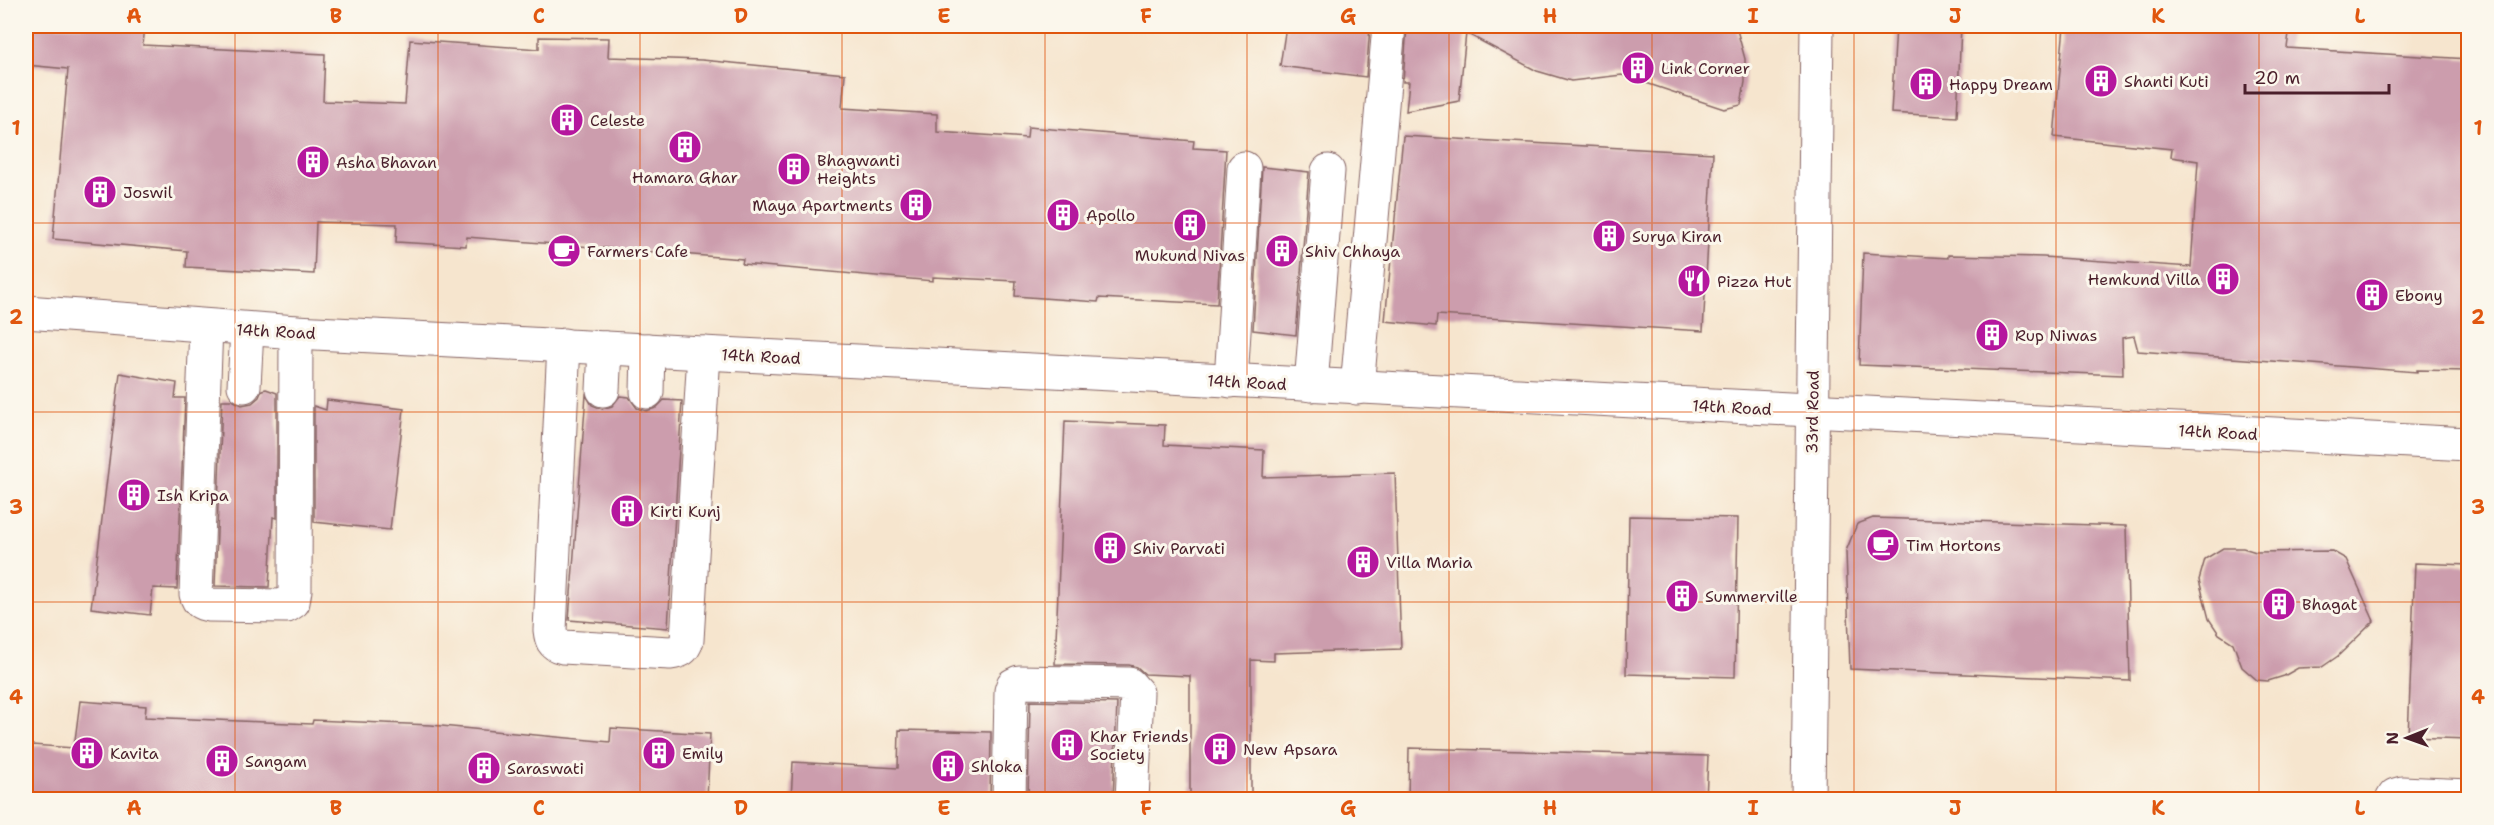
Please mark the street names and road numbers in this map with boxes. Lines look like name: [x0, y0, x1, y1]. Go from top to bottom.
street label: 14th Road: [236, 319, 316, 344]
street label: 14th Road: [721, 344, 801, 369]
street label: 14th Road: [1207, 370, 1287, 395]
street label: 33rd Road: [1801, 370, 1824, 454]
street label: 14th Road: [1692, 395, 1772, 420]
street label: 14th Road: [2178, 420, 2258, 445]

